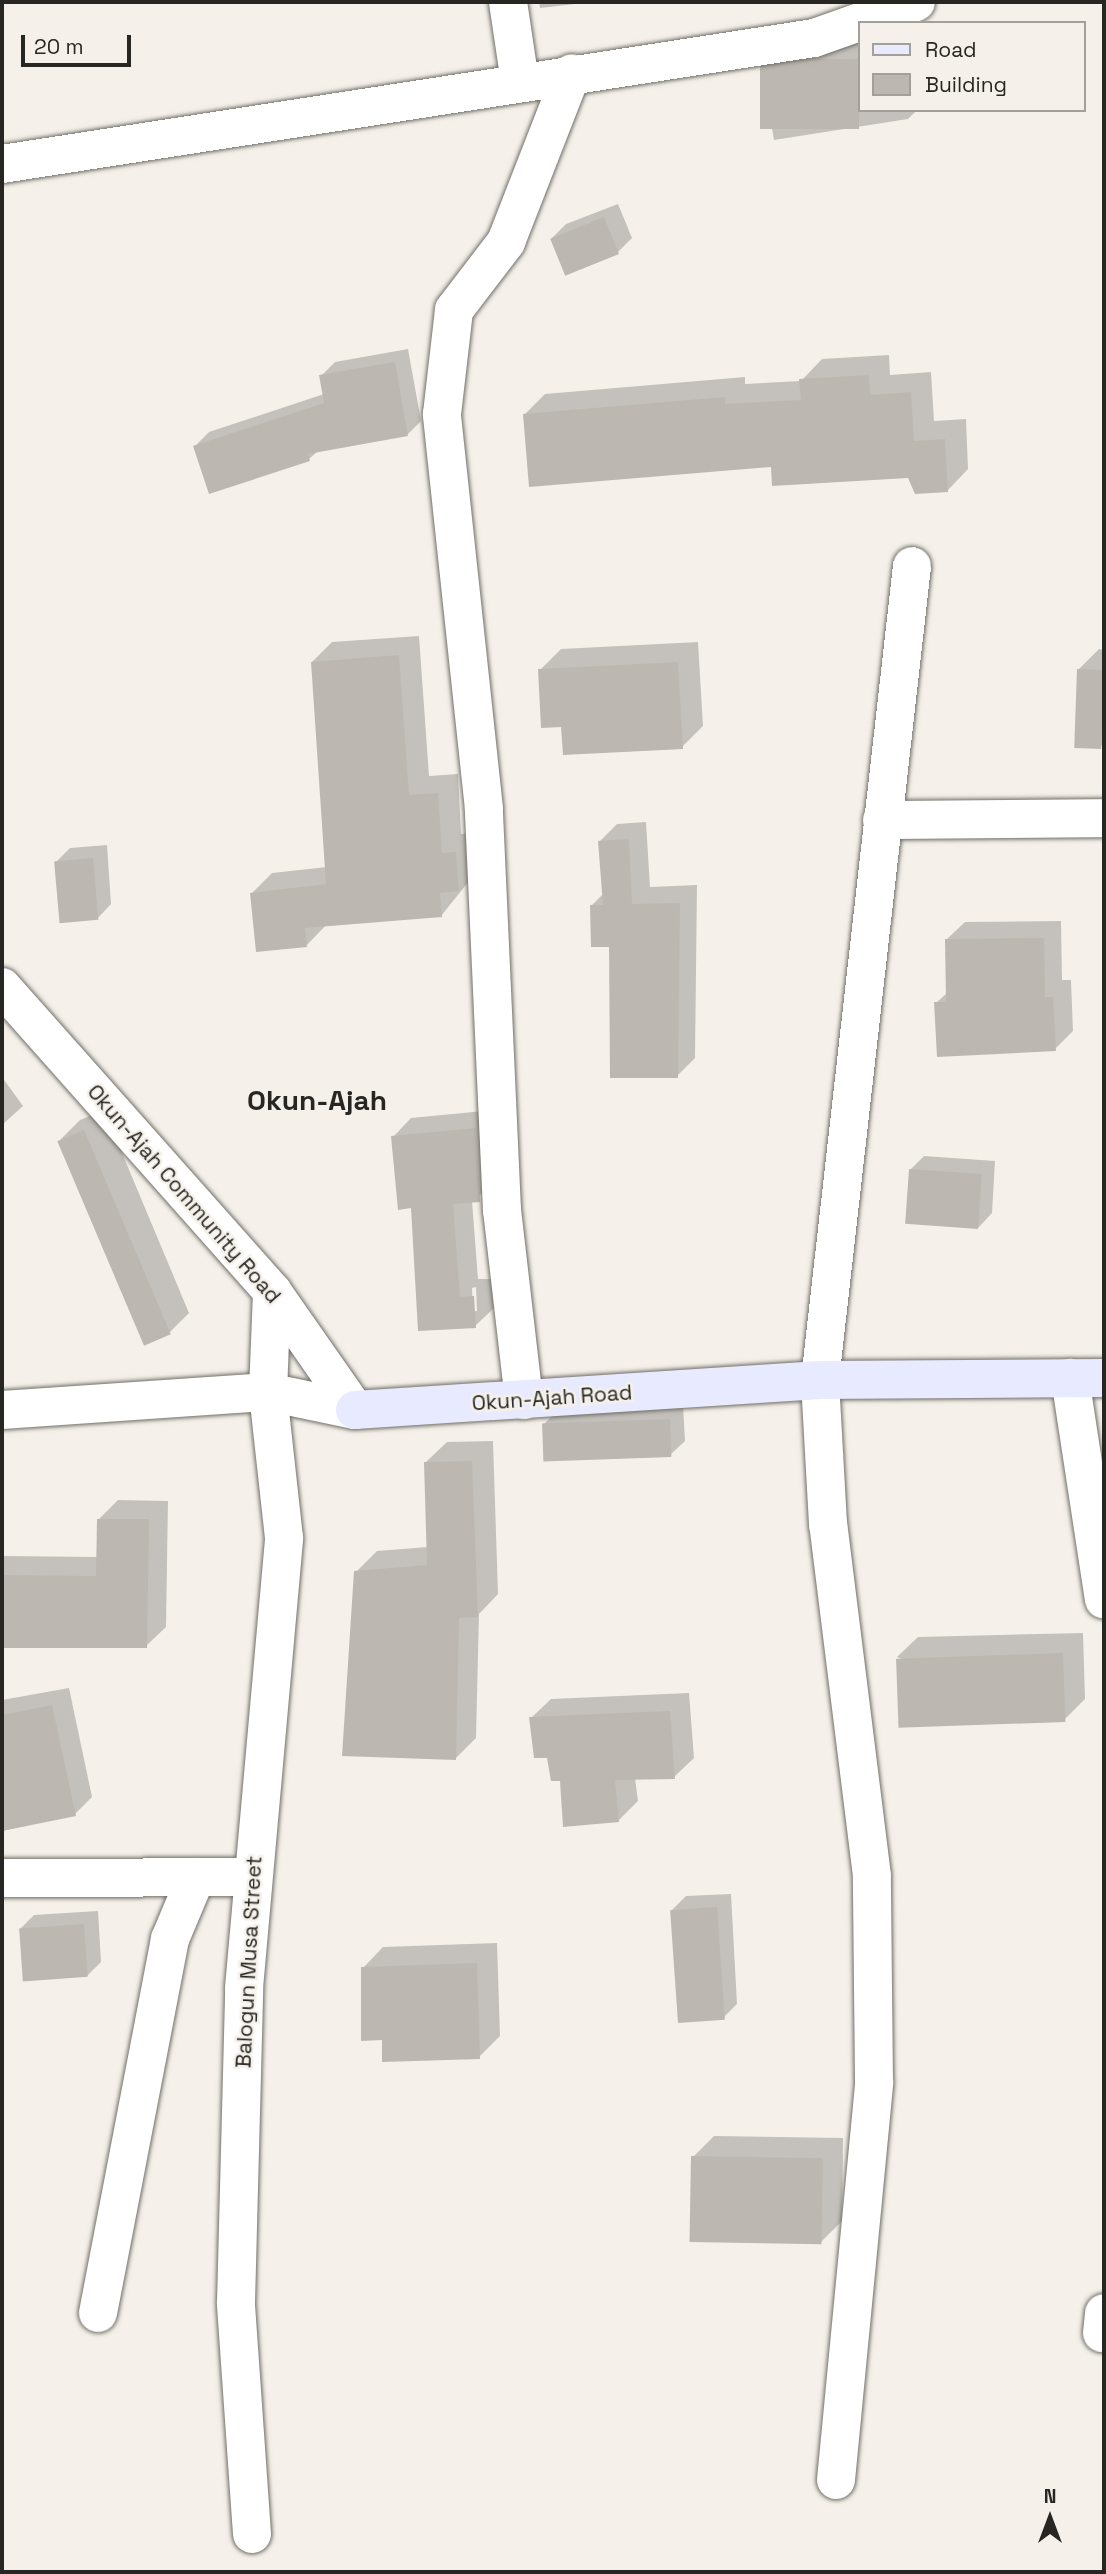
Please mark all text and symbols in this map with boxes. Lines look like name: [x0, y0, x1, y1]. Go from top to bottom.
scale bar: [24, 21, 135, 65]
legend: [858, 21, 1085, 112]
text: 20 m: [34, 33, 84, 60]
text: Road: [925, 36, 977, 63]
text: Building: [925, 71, 1007, 98]
street label: Okun-Ajah Community Road: [82, 1079, 286, 1309]
district label: Okun-Ajah: [247, 1083, 387, 1117]
street label: Okun-Ajah Road: [471, 1380, 633, 1416]
street label: Balogun Musa Street: [231, 1855, 267, 2069]
north arrow: [1015, 2483, 1085, 2553]
text: N: [1044, 2484, 1056, 2509]

